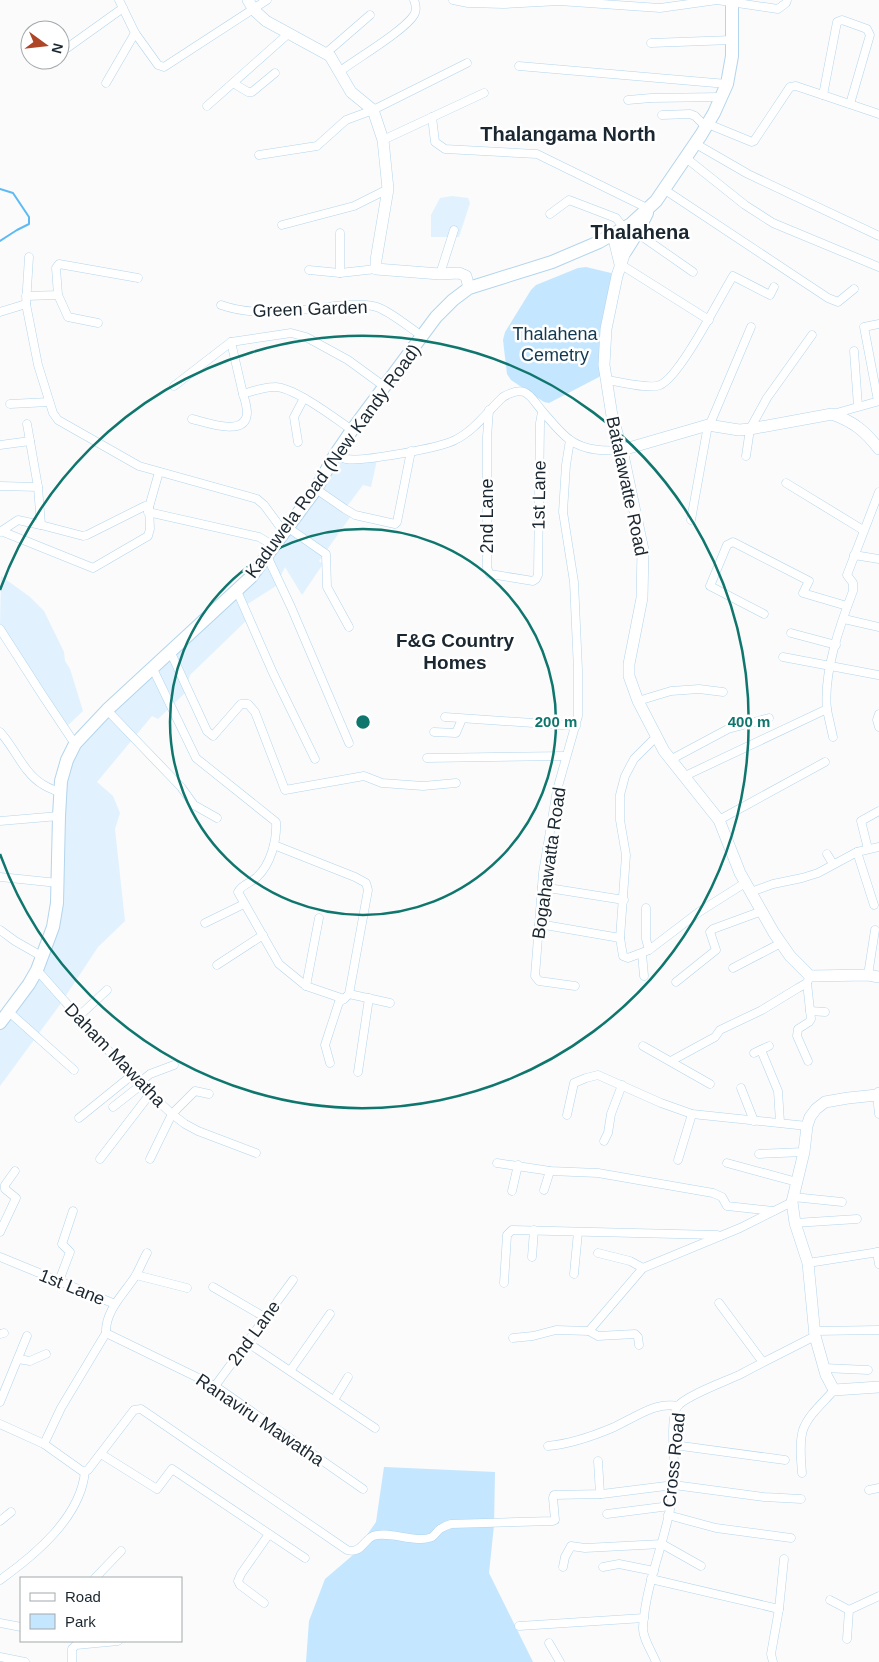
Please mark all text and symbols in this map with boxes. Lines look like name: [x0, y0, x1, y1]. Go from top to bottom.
north arrow: [20, 20, 70, 70]
text: N: [49, 41, 67, 55]
district label: Thalangama North: [480, 123, 656, 145]
district label: Thalahena: [591, 221, 690, 243]
street label: Green Garden: [252, 297, 368, 321]
park label: Thalahena Cemetry: [512, 324, 599, 365]
street label: Kaduwela Road (New Kandy Road): [241, 340, 425, 582]
street label: Batalawatte Road: [602, 414, 652, 558]
street label: 1st Lane: [528, 460, 550, 530]
street label: 2nd Lane: [477, 478, 497, 554]
district label: F&G Country Homes: [396, 630, 515, 673]
centre of rings: [354, 713, 372, 731]
text: 200 m: [535, 713, 577, 730]
text: 400 m: [728, 713, 770, 730]
street label: Bogahawatta Road: [528, 786, 570, 940]
street label: Daham Mawatha: [61, 999, 170, 1112]
street label: 1st Lane: [36, 1265, 108, 1309]
street label: 2nd Lane: [224, 1297, 284, 1369]
street label: Ranaviru Mawatha: [192, 1370, 329, 1471]
street label: Cross Road: [659, 1412, 689, 1508]
legend: [20, 1577, 182, 1642]
text: Road: [65, 1588, 101, 1605]
text: Park: [65, 1613, 96, 1630]

